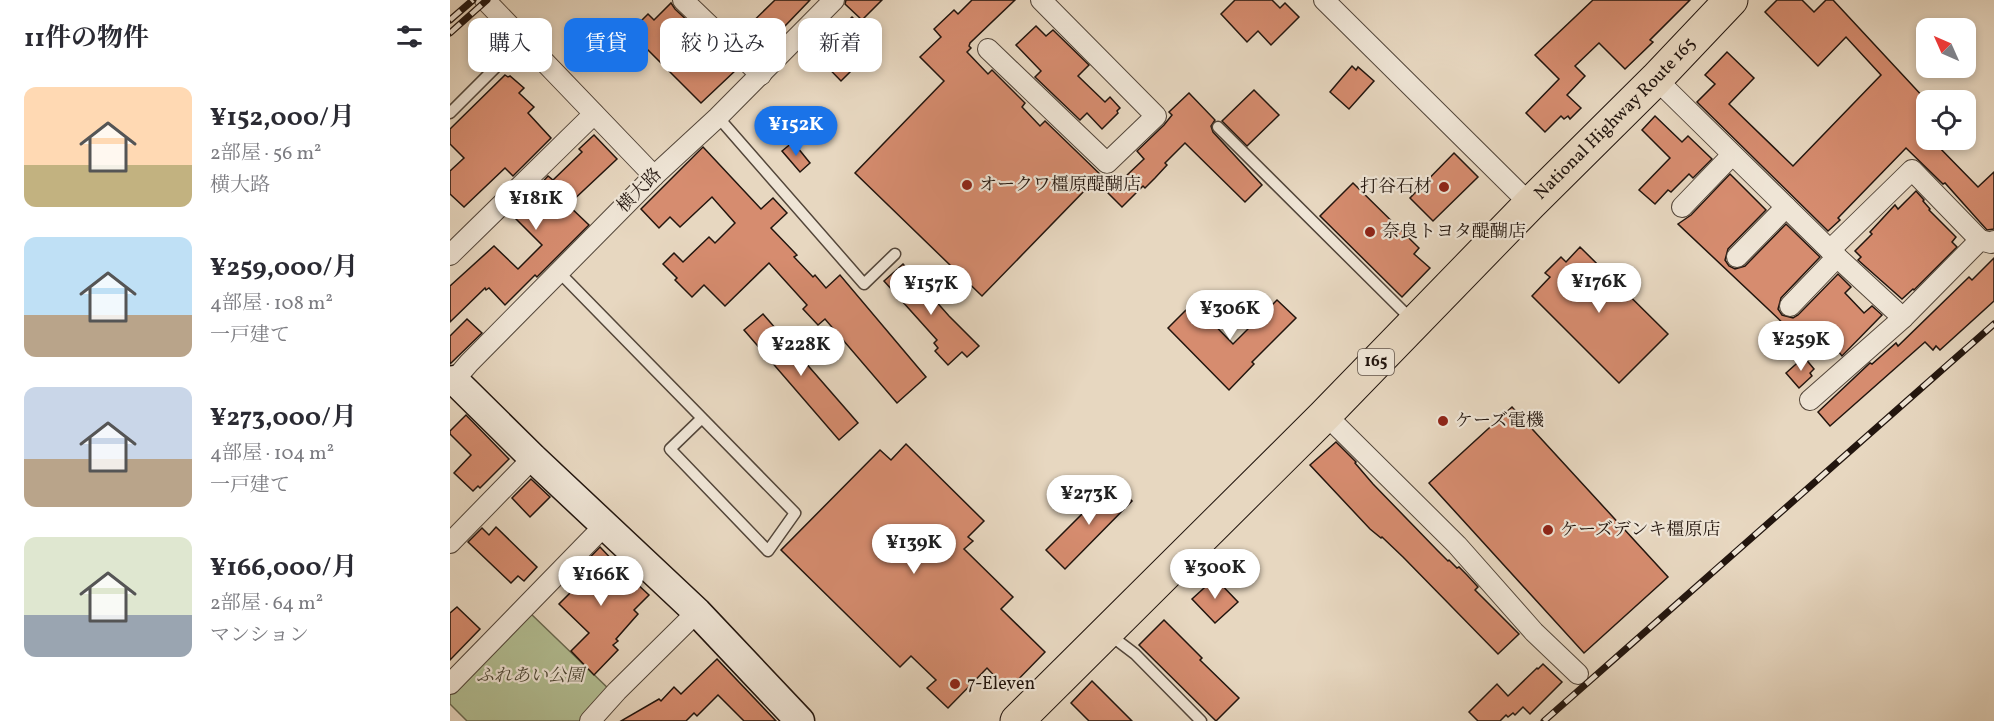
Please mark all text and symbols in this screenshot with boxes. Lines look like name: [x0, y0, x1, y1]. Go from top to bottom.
chip: 購入: [468, 18, 552, 72]
chip: 賃貸: [564, 18, 648, 72]
chip: 絞り込み: [660, 18, 786, 72]
chip: 新着: [798, 18, 882, 72]
north arrow: [1916, 18, 1976, 78]
map controls: [1916, 18, 1976, 150]
icon: filters: [393, 20, 426, 53]
text: 11件の物件: [24, 21, 149, 57]
street label: National Highway Route 165: [1529, 32, 1702, 205]
button: locate: [1916, 90, 1976, 150]
text: ¥152,000/月: [210, 100, 355, 136]
pin: ¥152K: [754, 106, 838, 157]
icon: home: [72, 111, 144, 183]
text: ¥152K: [768, 111, 824, 139]
text: 2部屋 · 56 m²: [210, 140, 322, 168]
street label: 横大路: [612, 163, 668, 219]
text: 横大路: [210, 172, 270, 200]
place label: オークワ橿原醍醐店: [979, 173, 1141, 198]
place label: 打谷石材: [1360, 175, 1432, 200]
marker: オークワ橿原醍醐店: [960, 178, 974, 192]
pin: ¥181K: [494, 180, 578, 231]
marker: 打谷石材: [1437, 180, 1451, 194]
text: ¥181K: [509, 185, 563, 213]
place label: 奈良トヨタ醍醐店: [1382, 220, 1526, 245]
marker: 奈良トヨタ醍醐店: [1363, 225, 1377, 239]
text: ¥259,000/月: [210, 250, 359, 286]
icon: home: [72, 261, 144, 333]
pin: ¥176K: [1557, 263, 1641, 314]
pin: ¥157K: [889, 265, 973, 316]
text: ¥176K: [1571, 268, 1627, 296]
text: ¥157K: [904, 270, 958, 298]
text: 4部屋 · 108 m²: [210, 290, 333, 318]
pin: ¥306K: [1188, 290, 1272, 341]
text: ¥306K: [1200, 295, 1260, 323]
pin: ¥259K: [1759, 321, 1843, 372]
text: 一戸建て: [210, 322, 290, 350]
pin: ¥228K: [759, 326, 843, 377]
text: ¥259K: [1772, 326, 1830, 354]
text: ¥228K: [772, 331, 830, 359]
road number: 165: [1358, 349, 1394, 375]
text: ¥273,000/月: [210, 400, 357, 436]
place label: ケーズ電機: [1455, 409, 1544, 434]
icon: home: [72, 411, 144, 483]
marker: ケーズ電機: [1436, 414, 1450, 428]
text: 4部屋 · 104 m²: [210, 440, 334, 468]
text: 一戸建て: [210, 472, 290, 500]
pin: ¥273K: [1047, 475, 1131, 526]
text: ¥273K: [1061, 480, 1117, 508]
place label: ケーズデンキ橿原店: [1560, 518, 1720, 543]
marker: ケーズデンキ橿原店: [1541, 523, 1555, 537]
pin: ¥139K: [872, 524, 956, 575]
text: ¥139K: [886, 529, 942, 557]
pin: ¥300K: [1173, 549, 1257, 600]
text: ¥166,000/月: [210, 550, 357, 586]
text: ¥300K: [1184, 554, 1246, 582]
pin: ¥166K: [559, 556, 643, 607]
icon: home: [72, 561, 144, 633]
text: ¥166K: [572, 561, 630, 589]
text: 2部屋 · 64 m²: [210, 590, 323, 618]
text: マンション: [210, 622, 309, 650]
park label: ふれあい公園: [476, 664, 587, 689]
place label: 7-Eleven: [967, 672, 1035, 697]
marker: 7-Eleven: [948, 677, 962, 691]

